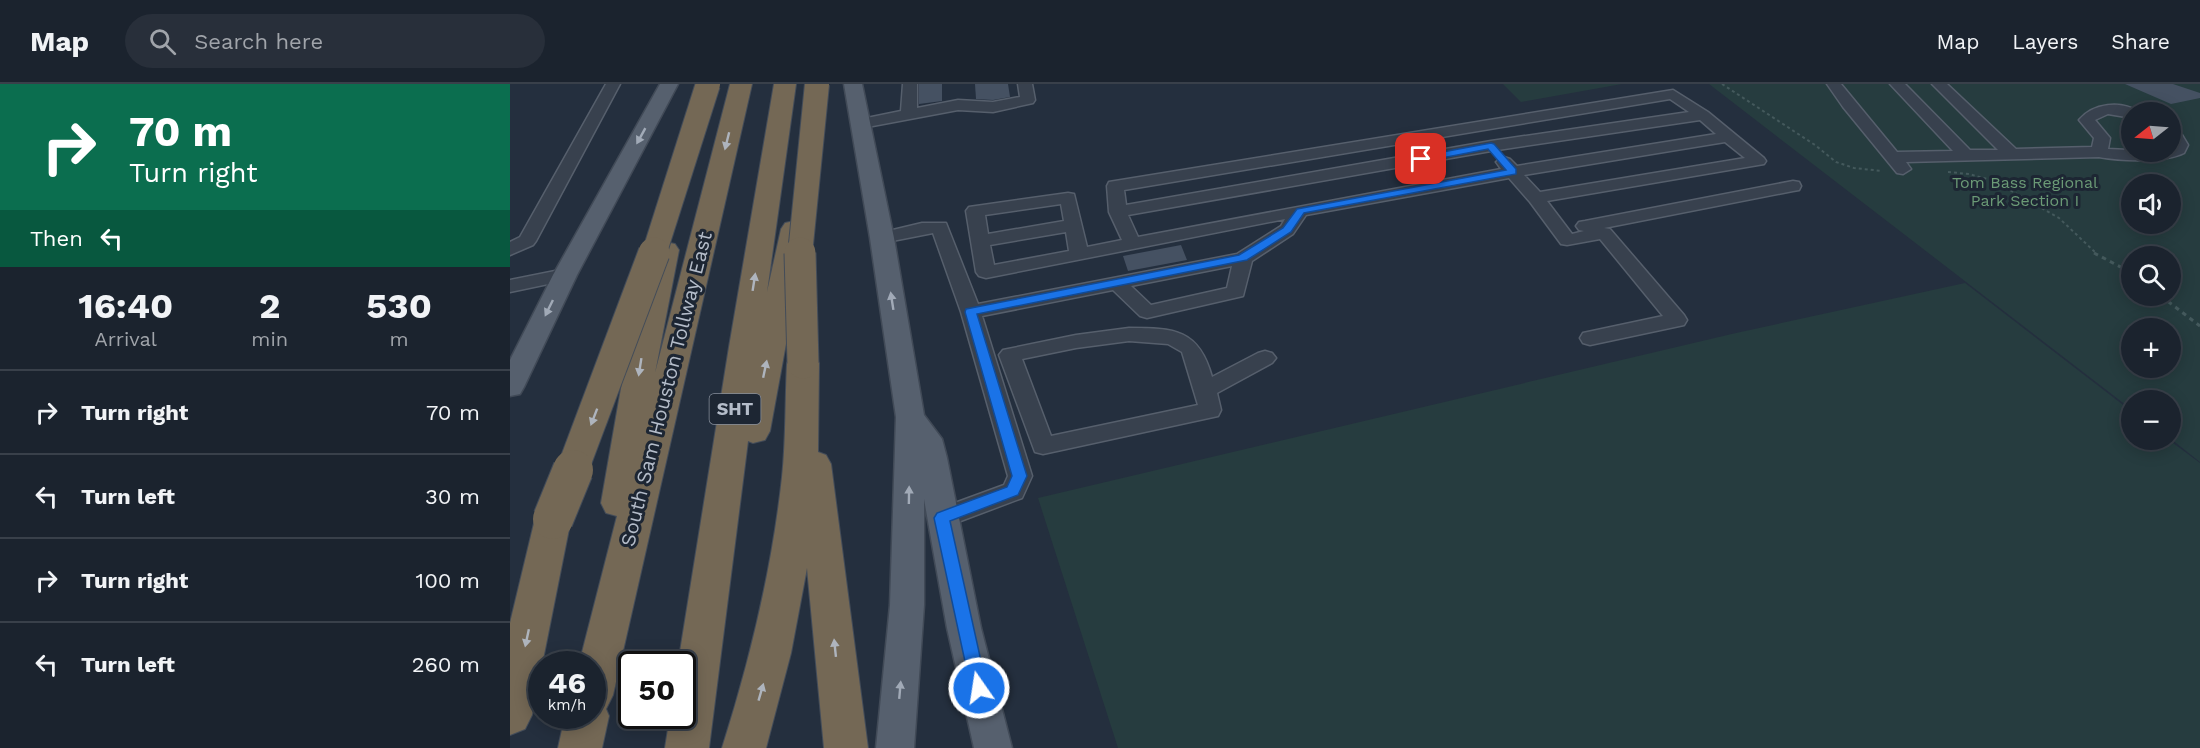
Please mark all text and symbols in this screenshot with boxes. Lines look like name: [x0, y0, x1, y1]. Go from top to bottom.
search box: [125, 14, 545, 68]
text: Map: [30, 25, 89, 58]
icon: search: [146, 25, 179, 58]
text: Search here: [194, 29, 323, 54]
text: Map: [1936, 29, 1979, 54]
text: Layers: [2012, 29, 2078, 54]
text: Share: [2111, 29, 2170, 54]
north arrow: [2121, 102, 2181, 162]
map controls: [2121, 102, 2181, 450]
text: 70 m: [129, 107, 232, 156]
icon: right: [30, 108, 108, 186]
one-way arrow: [636, 128, 646, 145]
one-way arrow: [722, 132, 731, 150]
pin: [1395, 133, 1446, 184]
icon: arrive: [1404, 142, 1437, 175]
text: Turn right: [129, 157, 258, 189]
park label: Tom Bass Regional Park Section I: [1952, 173, 2098, 210]
button: sound: [2121, 174, 2181, 234]
icon: left: [95, 222, 128, 255]
text: Then: [30, 226, 83, 251]
street label: South Sam Houston Tollway East: [615, 228, 717, 549]
button: search: [2121, 246, 2181, 306]
one-way arrow: [750, 273, 759, 292]
text: 16:40: [78, 285, 173, 327]
text: 2: [259, 285, 280, 327]
text: 530: [366, 285, 432, 327]
one-way arrow: [888, 292, 897, 311]
one-way arrow: [545, 299, 554, 316]
button: +: [2121, 318, 2181, 378]
text: Arrival: [94, 327, 157, 351]
text: min: [251, 327, 288, 351]
text: m: [390, 327, 409, 351]
one-way arrow: [635, 357, 644, 376]
one-way arrow: [761, 360, 770, 379]
button: −: [2121, 390, 2181, 450]
road number: SHT: [710, 394, 760, 424]
icon: right: [30, 396, 63, 429]
text: Turn right: [81, 400, 188, 425]
text: 70 m: [426, 400, 480, 425]
one-way arrow: [589, 409, 599, 427]
icon: left: [30, 480, 63, 513]
text: Turn left: [81, 484, 175, 509]
text: 30 m: [425, 484, 480, 509]
one-way arrow: [904, 486, 913, 505]
icon: right: [30, 564, 63, 597]
text: Turn right: [81, 568, 188, 593]
text: 100 m: [416, 568, 480, 593]
one-way arrow: [522, 629, 531, 648]
one-way arrow: [830, 639, 840, 658]
icon: left: [30, 648, 63, 681]
speed limit sign: 50: [618, 651, 696, 729]
text: Turn left: [81, 652, 175, 677]
text: 260 m: [412, 652, 480, 677]
position arrow: [947, 656, 1011, 720]
text: 46: [548, 665, 586, 700]
one-way arrow: [895, 680, 904, 699]
one-way arrow: [757, 683, 766, 701]
text: km/h: [548, 696, 586, 714]

